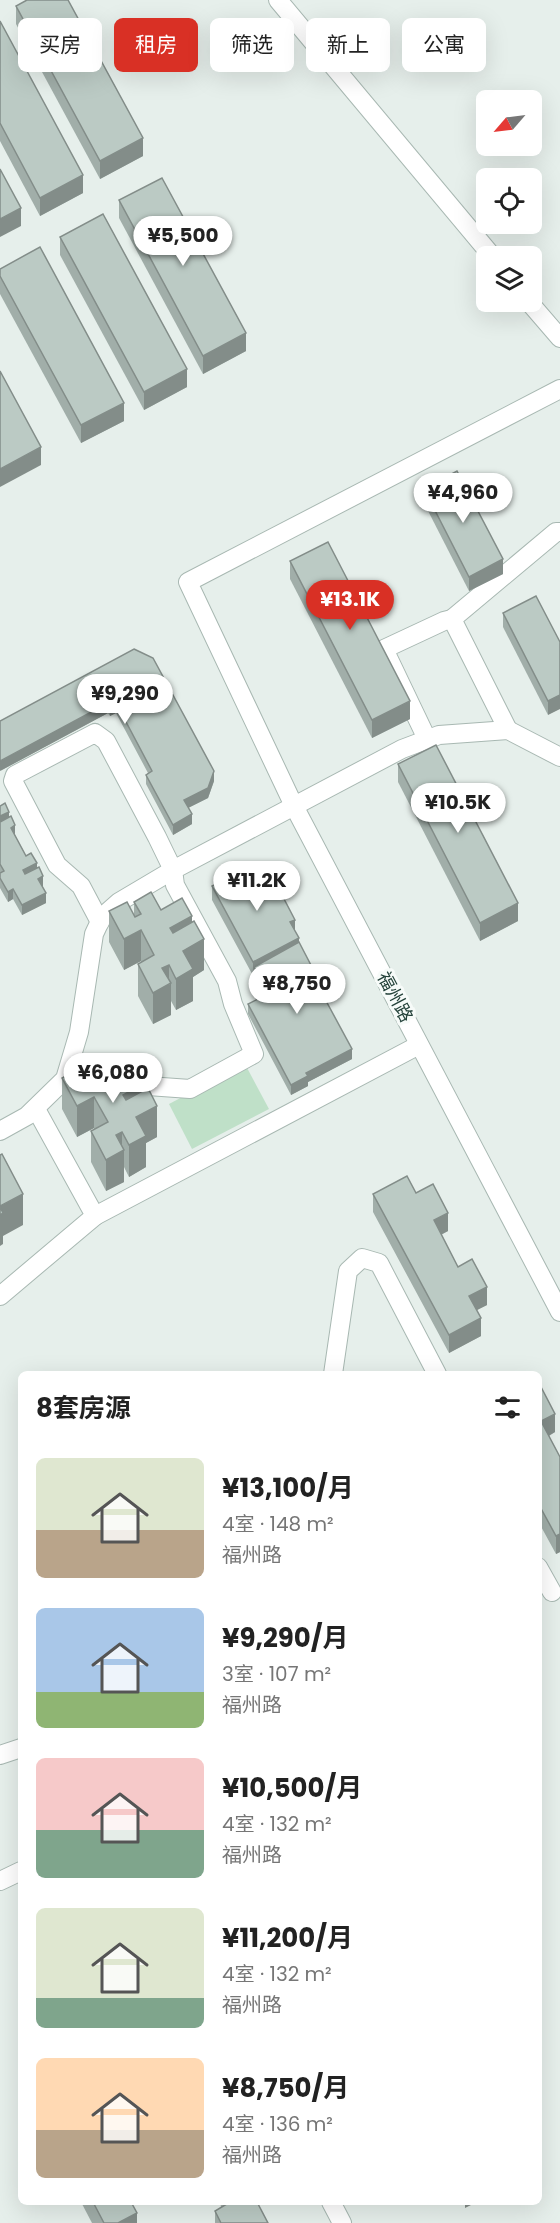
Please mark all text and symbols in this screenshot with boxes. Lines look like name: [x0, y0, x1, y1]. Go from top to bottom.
chip: 买房: [18, 18, 102, 72]
chip: 租房: [114, 18, 198, 72]
chip: 筛选: [210, 18, 294, 72]
chip: 新上: [306, 18, 390, 72]
chip: 公寓: [402, 18, 486, 72]
north arrow: [476, 90, 542, 156]
map controls: [476, 90, 542, 312]
button: locate: [476, 168, 542, 234]
pin: ¥5,500: [134, 216, 232, 267]
text: ¥5,500: [147, 221, 219, 249]
button: layers: [476, 246, 542, 312]
pin: ¥4,960: [414, 473, 512, 524]
text: ¥4,960: [428, 478, 498, 506]
pin: ¥13.1K: [301, 580, 399, 631]
text: ¥13.1K: [320, 585, 380, 613]
pin: ¥9,290: [76, 674, 174, 725]
text: ¥9,290: [91, 679, 159, 707]
pin: ¥10.5K: [409, 783, 507, 834]
text: ¥10.5K: [425, 788, 491, 816]
pin: ¥11.2K: [208, 861, 306, 912]
text: ¥11.2K: [227, 866, 287, 894]
pin: ¥8,750: [248, 964, 346, 1015]
street label: 福州路: [372, 967, 419, 1026]
text: ¥8,750: [263, 969, 331, 997]
pin: ¥6,080: [64, 1053, 162, 1104]
text: ¥6,080: [78, 1058, 148, 1086]
text: 8套房源: [36, 1390, 131, 1426]
icon: filters: [491, 1391, 524, 1424]
text: ¥13,100/月: [222, 1470, 354, 1506]
icon: home: [84, 1482, 156, 1554]
text: 4室 · 148 m²: [222, 1510, 334, 1538]
text: 福州路: [222, 1541, 282, 1569]
text: ¥9,290/月: [222, 1620, 348, 1656]
icon: home: [84, 1632, 156, 1704]
text: 3室 · 107 m²: [222, 1660, 331, 1688]
text: 福州路: [222, 1691, 282, 1719]
text: ¥10,500/月: [222, 1770, 362, 1806]
icon: home: [84, 1782, 156, 1854]
text: 4室 · 132 m²: [222, 1810, 332, 1838]
text: 福州路: [222, 1841, 282, 1869]
text: ¥11,200/月: [222, 1920, 353, 1956]
icon: home: [84, 1932, 156, 2004]
text: 4室 · 132 m²: [222, 1960, 332, 1988]
text: 福州路: [222, 1991, 282, 2019]
text: ¥8,750/月: [222, 2070, 349, 2106]
icon: home: [84, 2082, 156, 2154]
text: 4室 · 136 m²: [222, 2110, 333, 2138]
text: 福州路: [222, 2141, 282, 2169]

